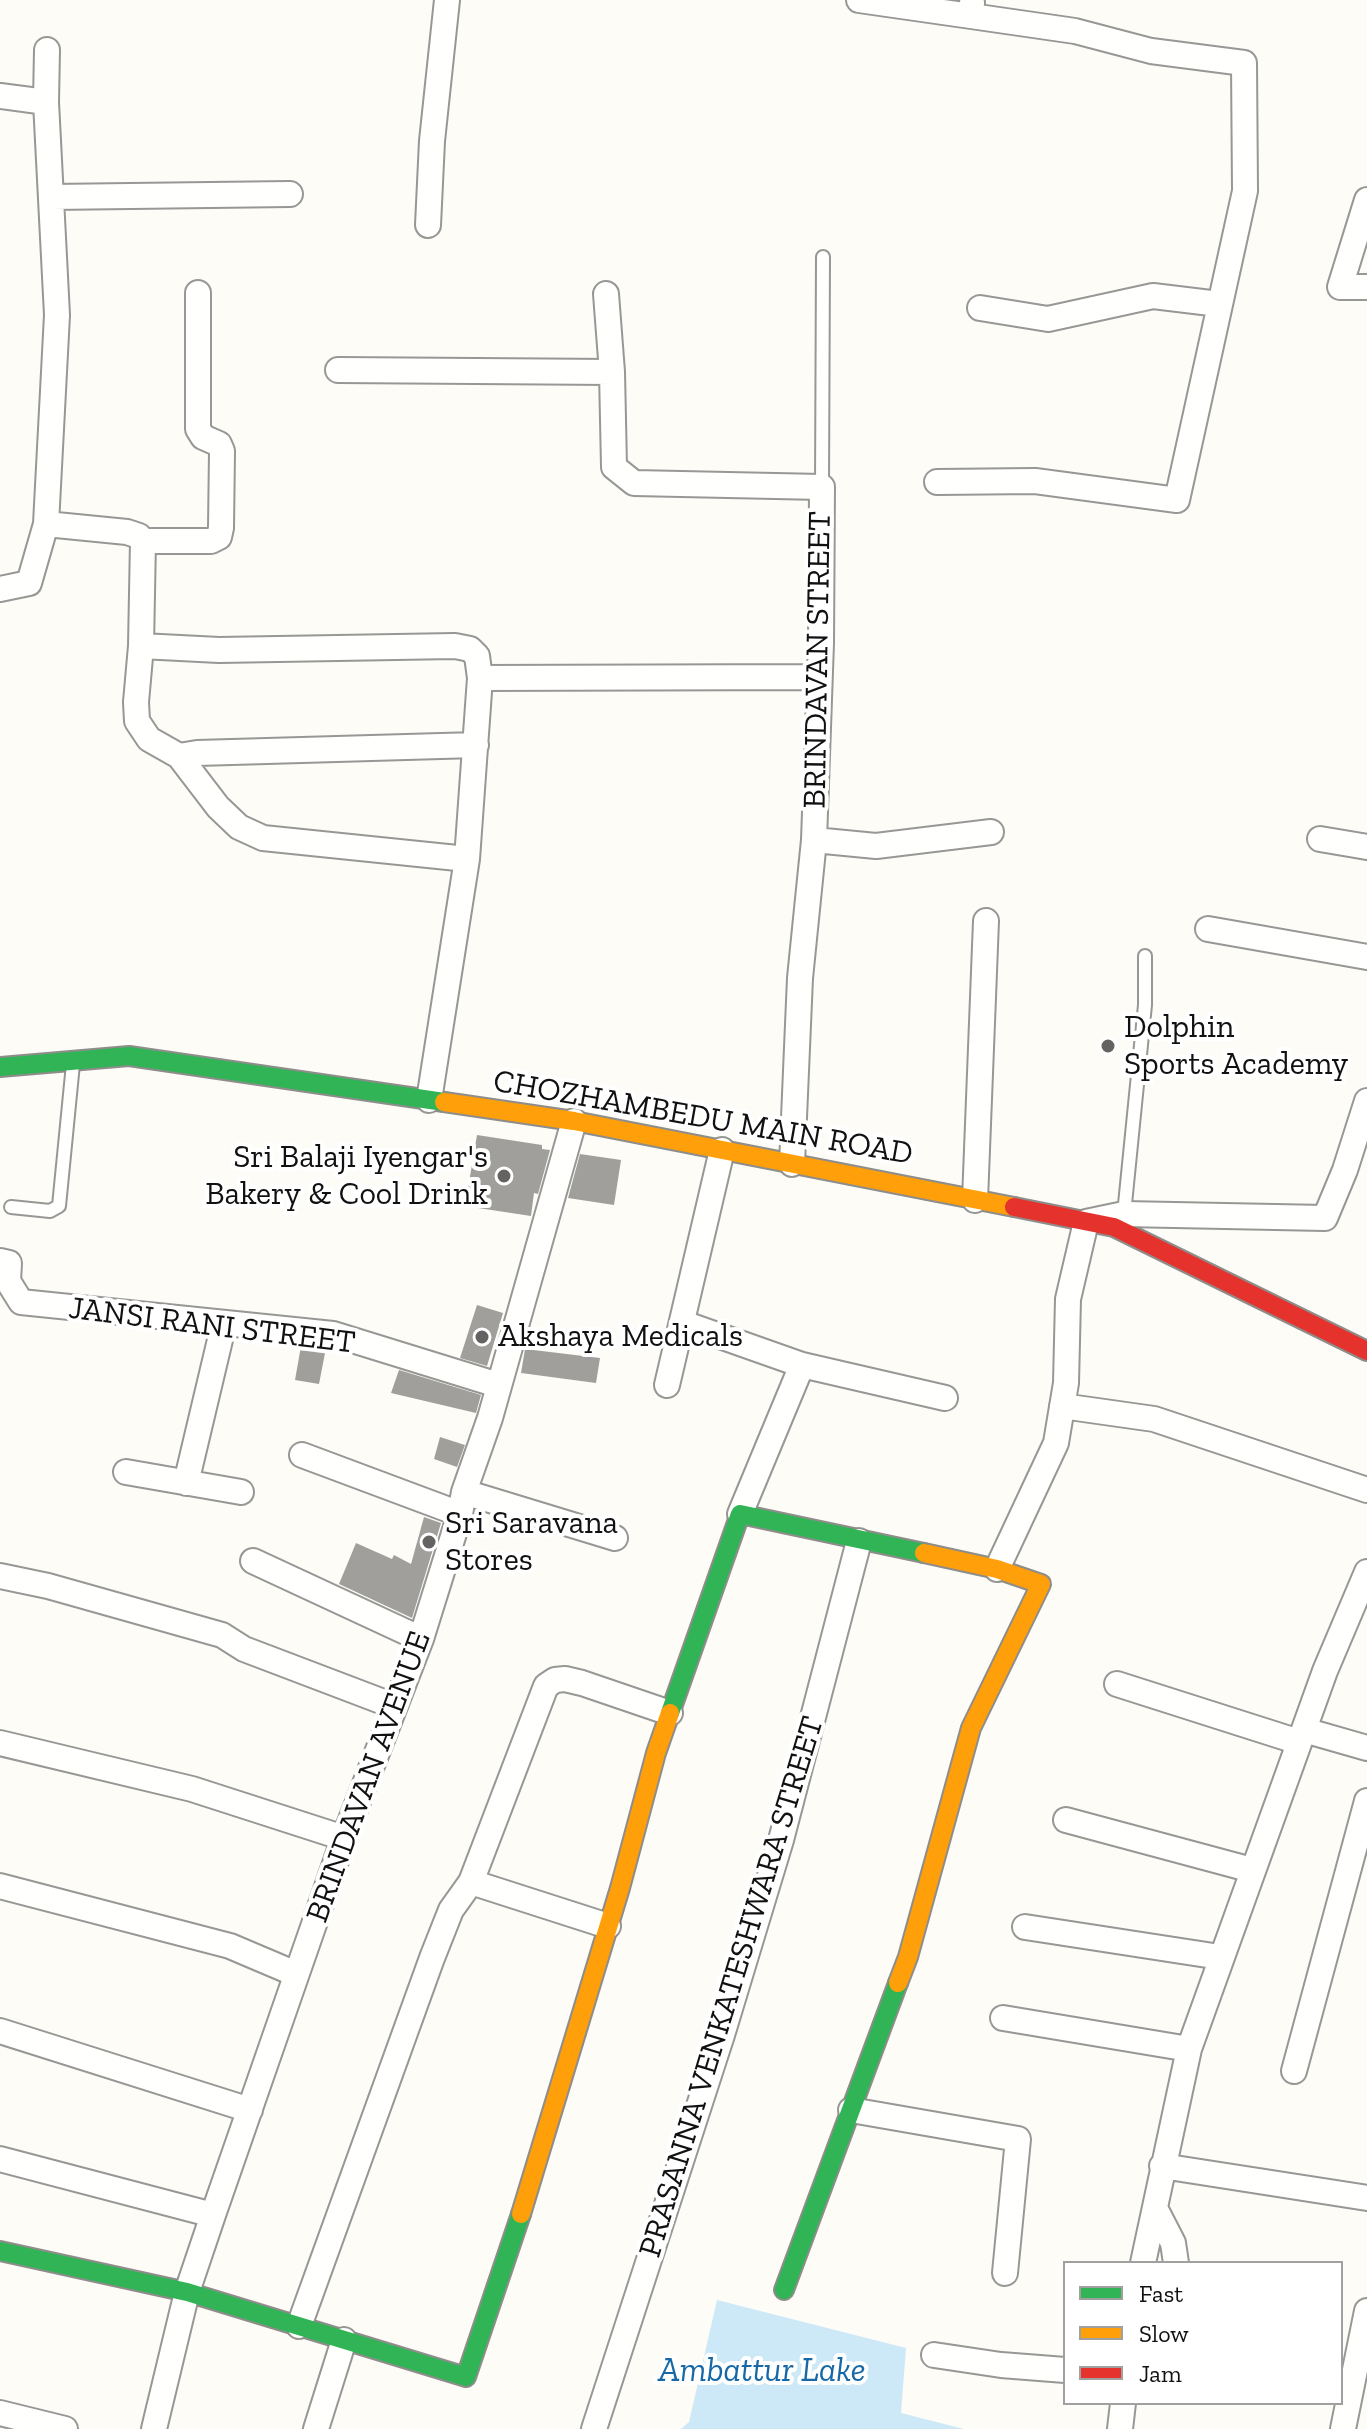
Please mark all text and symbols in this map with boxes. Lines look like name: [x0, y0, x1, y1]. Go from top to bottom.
street label: BRINDAVAN STREET: [796, 511, 840, 809]
place label: Dolphin Sports Academy: [1124, 1009, 1348, 1084]
marker: Dolphin Sports Academy: [1099, 1037, 1117, 1055]
street label: CHOZHAMBEDU MAIN ROAD: [490, 1062, 916, 1174]
place label: Sri Balaji Iyengar's Bakery & Cool Drink: [205, 1139, 488, 1214]
marker: Sri Balaji Iyengar's Bakery & Cool Drink: [495, 1167, 513, 1185]
street label: JANSI RANI STREET: [67, 1289, 357, 1363]
place label: Akshaya Medicals: [498, 1318, 743, 1356]
marker: Akshaya Medicals: [473, 1328, 491, 1346]
place label: Sri Saravana Stores: [445, 1505, 618, 1580]
marker: Sri Saravana Stores: [420, 1533, 438, 1551]
street label: BRINDAVAN AVENUE: [298, 1626, 440, 1928]
street label: PRASANNA VENKATESHWARA STREET: [631, 1712, 833, 2262]
legend: [1063, 2261, 1343, 2405]
text: Fast: [1139, 2279, 1183, 2308]
text: Slow: [1139, 2319, 1189, 2348]
water label: Ambattur Lake: [658, 2351, 866, 2391]
text: Jam: [1139, 2359, 1182, 2388]

